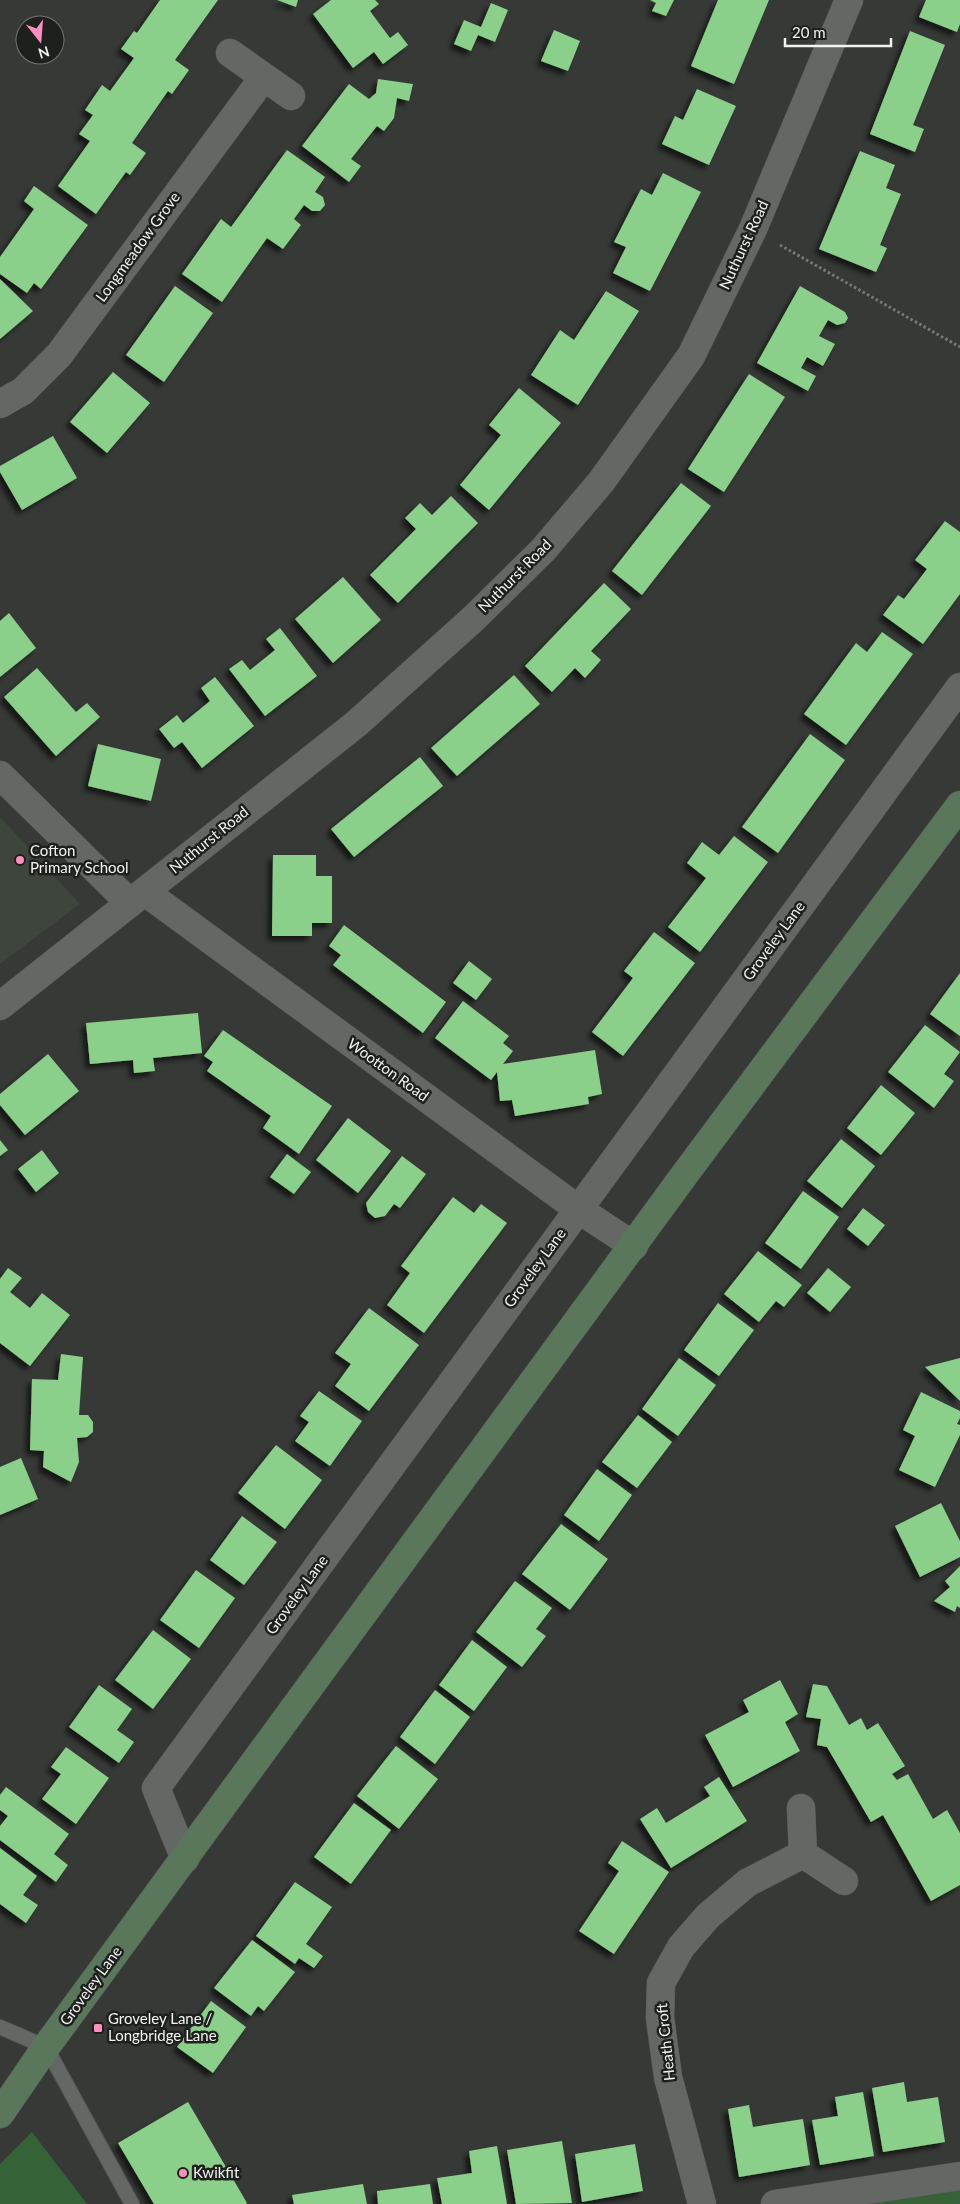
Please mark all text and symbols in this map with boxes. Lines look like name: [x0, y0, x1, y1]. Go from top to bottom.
north arrow: [15, 15, 65, 65]
scale bar: [785, 15, 891, 47]
text: 20 m: [792, 23, 826, 41]
text: N: [36, 43, 52, 63]
street label: Longmeadow Grove: [91, 188, 183, 305]
street label: Nuthurst Road: [715, 197, 772, 292]
street label: Nuthurst Road: [474, 535, 555, 616]
street label: Nuthurst Road: [165, 802, 251, 876]
place label: Cofton Primary School: [30, 841, 129, 876]
marker: Cofton Primary School: [14, 854, 26, 866]
street label: Groveley Lane: [738, 897, 808, 984]
street label: Wootton Road: [345, 1034, 433, 1105]
street label: Groveley Lane: [499, 1224, 569, 1311]
street label: Groveley Lane: [261, 1551, 331, 1638]
street label: Groveley Lane: [55, 1942, 125, 2029]
street label: Heath Croft: [652, 2002, 678, 2082]
place label: Groveley Lane / Longbridge Lane: [108, 2009, 217, 2044]
marker: Groveley Lane / Longbridge Lane: [92, 2022, 104, 2034]
place label: Kwikfit: [193, 2163, 240, 2181]
marker: Kwikfit: [177, 2167, 189, 2179]

